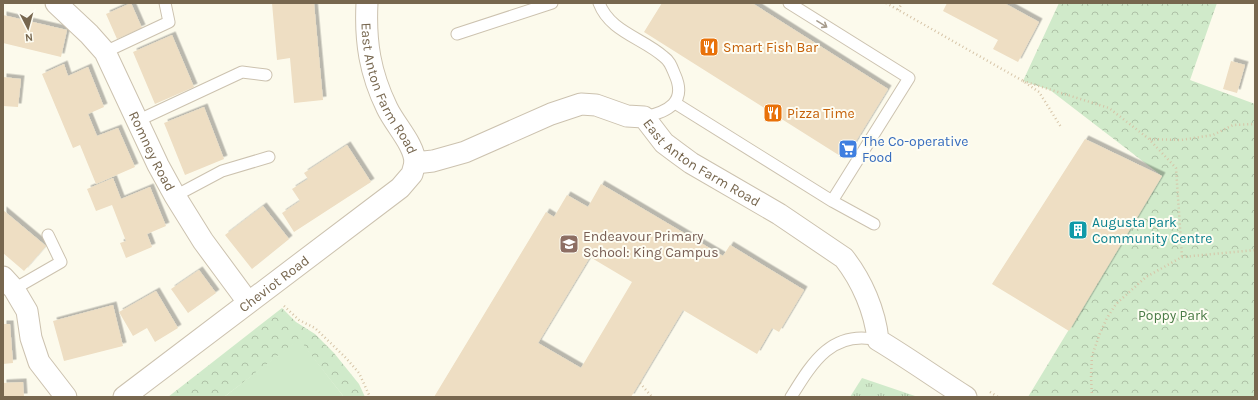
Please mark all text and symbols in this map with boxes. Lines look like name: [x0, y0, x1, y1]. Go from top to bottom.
north arrow: [8, 8, 48, 48]
one-way arrow: [816, 20, 828, 28]
street label: East Anton Farm Road: [358, 22, 421, 157]
text: N: [24, 31, 34, 44]
restaurant icon: Smart Fish Bar: [698, 36, 720, 58]
place label: Smart Fish Bar: [723, 39, 819, 56]
restaurant icon: Pizza Time: [762, 102, 784, 124]
place label: Pizza Time: [787, 105, 855, 122]
street label: Romney Road: [125, 108, 179, 194]
street label: East Anton Farm Road: [640, 115, 763, 210]
place label: The Co-operative Food: [862, 133, 969, 166]
supermarket icon: The Co-operative Food: [837, 138, 859, 160]
place label: Augusta Park Community Centre: [1092, 214, 1212, 247]
building icon: Augusta Park Community Centre: [1067, 219, 1089, 241]
place label: Endeavour Primary School: King Campus: [583, 228, 719, 261]
school or university icon: Endeavour Primary School: King Campus: [558, 233, 580, 255]
street label: Cheviot Road: [235, 251, 312, 316]
park label: Poppy Park: [1138, 307, 1208, 324]

